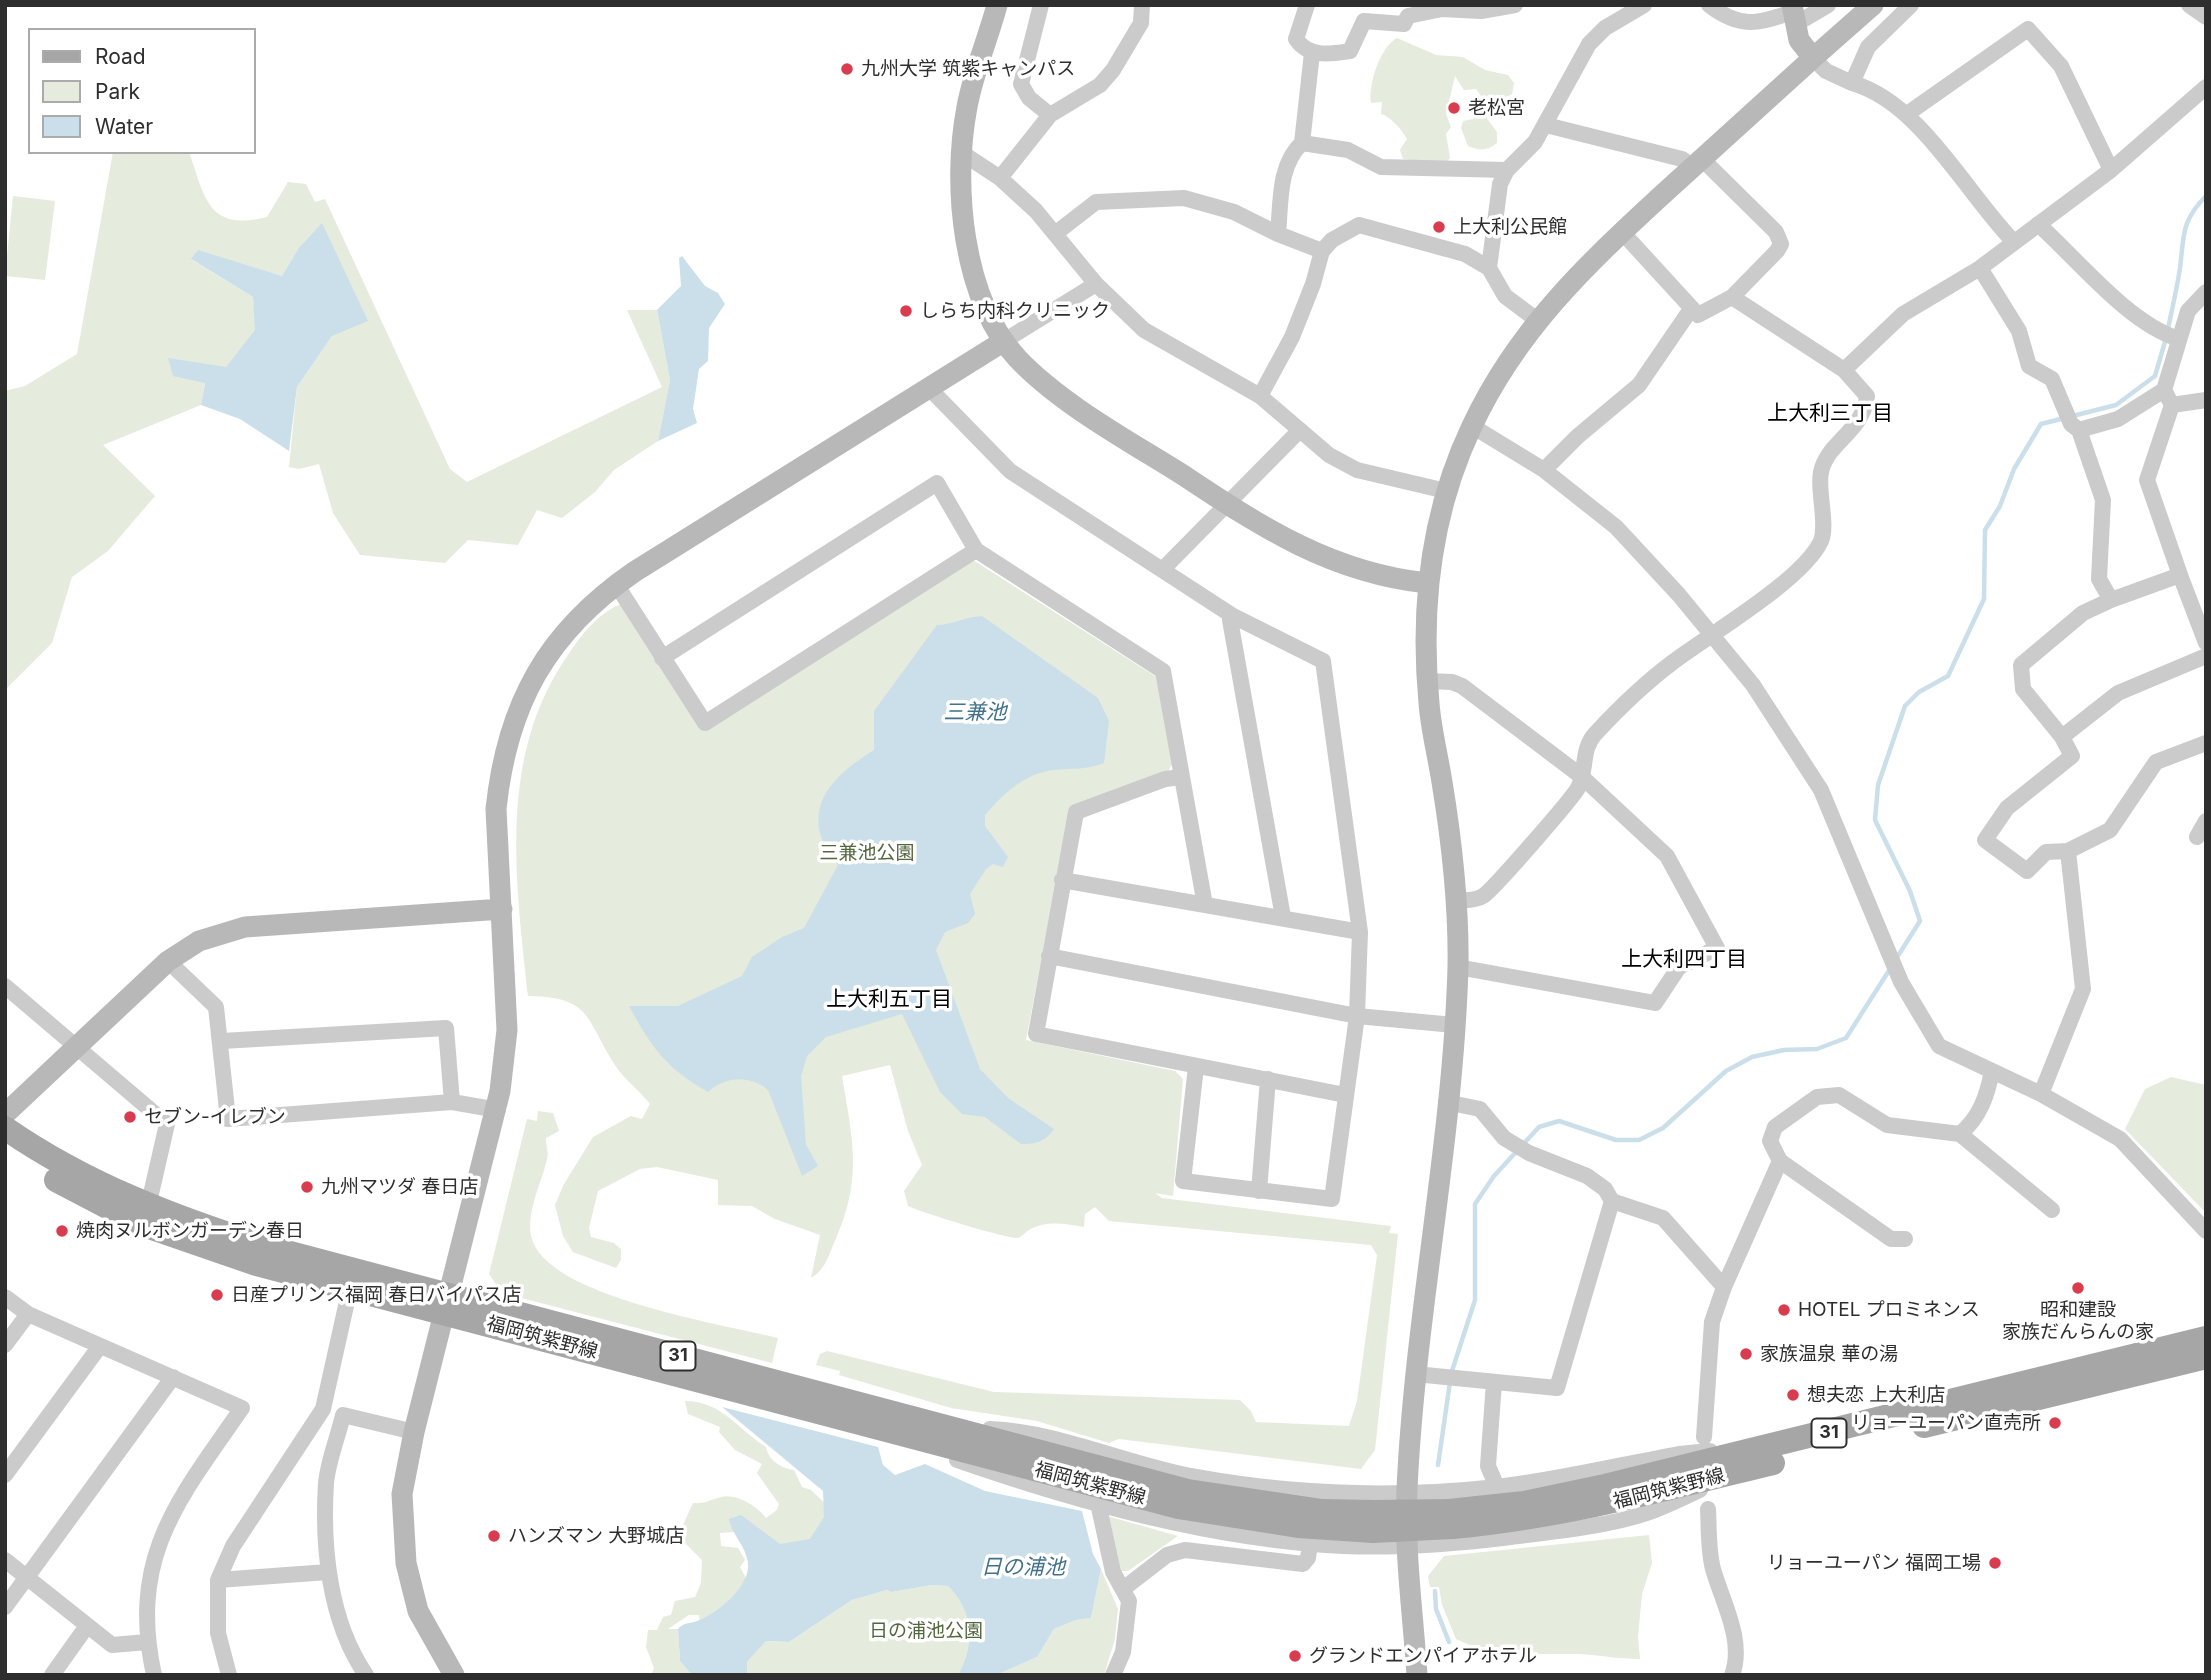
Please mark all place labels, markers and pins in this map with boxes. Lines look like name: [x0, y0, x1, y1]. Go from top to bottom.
place label: 九州大学 筑紫キャンパス: [861, 58, 1075, 80]
marker: 九州大学 筑紫キャンパス: [839, 61, 855, 77]
place label: 老松宮: [1468, 97, 1525, 119]
marker: 老松宮: [1446, 100, 1462, 116]
place label: 上大利公民館: [1453, 216, 1567, 238]
marker: 上大利公民館: [1431, 219, 1447, 235]
place label: しらち内科クリニック: [920, 300, 1110, 322]
marker: しらち内科クリニック: [898, 303, 914, 319]
place label: セブン-イレブン: [144, 1106, 286, 1128]
marker: セブン-イレブン: [122, 1109, 138, 1125]
place label: 九州マツダ 春日店: [321, 1176, 478, 1198]
marker: 九州マツダ 春日店: [299, 1179, 315, 1195]
place label: 焼肉ヌルボンガーデン春日: [76, 1220, 304, 1242]
marker: 焼肉ヌルボンガーデン春日: [54, 1223, 70, 1239]
marker: 昭和建設 家族だんらんの家: [2070, 1280, 2086, 1296]
place label: 日産プリンス福岡 春日バイパス店: [231, 1284, 521, 1306]
marker: 日産プリンス福岡 春日バイパス店: [209, 1287, 225, 1303]
place label: HOTEL プロミネンス: [1798, 1299, 1980, 1321]
place label: 昭和建設 家族だんらんの家: [2002, 1299, 2154, 1343]
marker: HOTEL プロミネンス: [1776, 1302, 1792, 1318]
place label: 家族温泉 華の湯: [1760, 1343, 1898, 1365]
marker: 家族温泉 華の湯: [1738, 1346, 1754, 1362]
place label: 想夫恋 上大利店: [1807, 1384, 1945, 1406]
marker: 想夫恋 上大利店: [1785, 1387, 1801, 1403]
place label: リョーユーパン直売所: [1851, 1412, 2041, 1434]
marker: リョーユーパン直売所: [2047, 1415, 2063, 1431]
place label: ハンズマン 大野城店: [508, 1525, 684, 1547]
marker: ハンズマン 大野城店: [486, 1528, 502, 1544]
place label: リョーユーパン 福岡工場: [1767, 1552, 1981, 1574]
marker: リョーユーパン 福岡工場: [1987, 1555, 2003, 1571]
place label: グランドエンパイアホテル: [1309, 1645, 1537, 1667]
marker: グランドエンパイアホテル: [1287, 1648, 1303, 1664]

